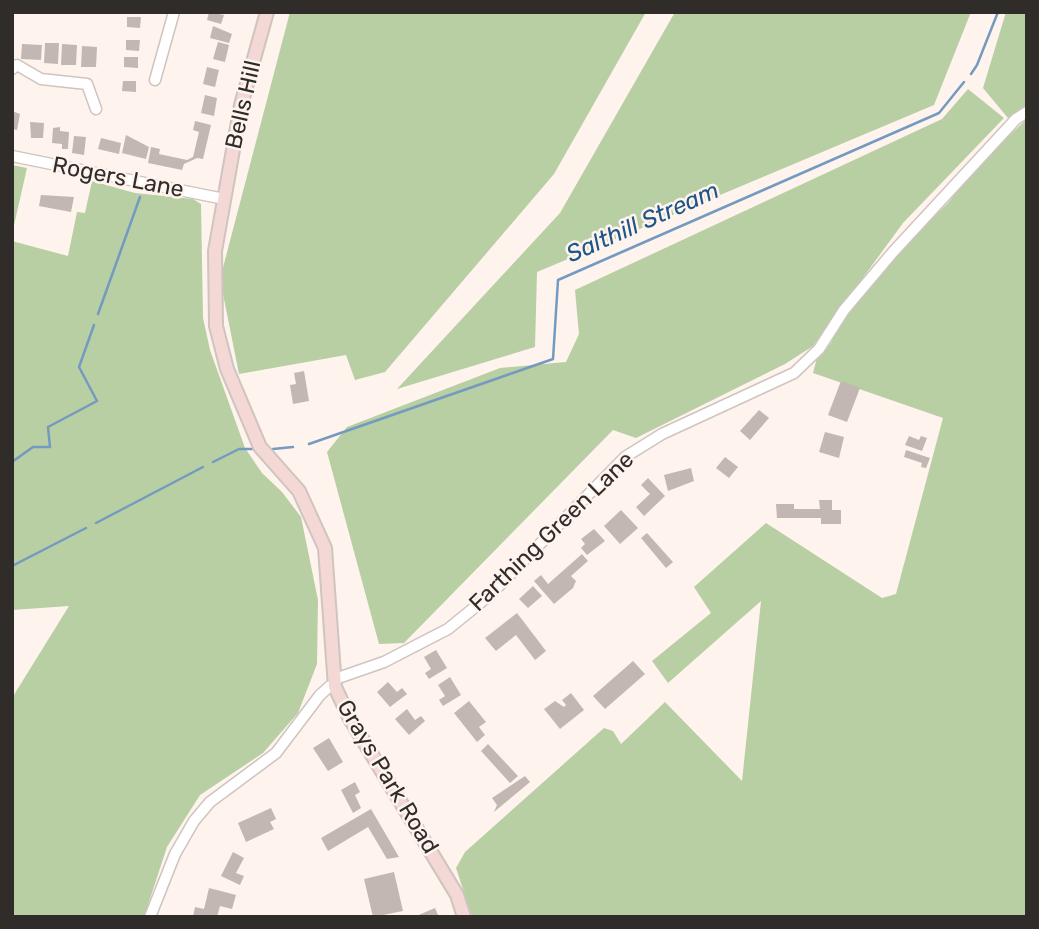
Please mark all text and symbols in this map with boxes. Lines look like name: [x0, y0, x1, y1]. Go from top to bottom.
street label: Bells Hill: [220, 58, 268, 152]
street label: Rogers Lane: [50, 152, 186, 204]
water label: Salthill Stream: [562, 176, 724, 270]
street label: Farthing Green Lane: [464, 446, 640, 618]
street label: Grays Park Road: [330, 695, 444, 859]

